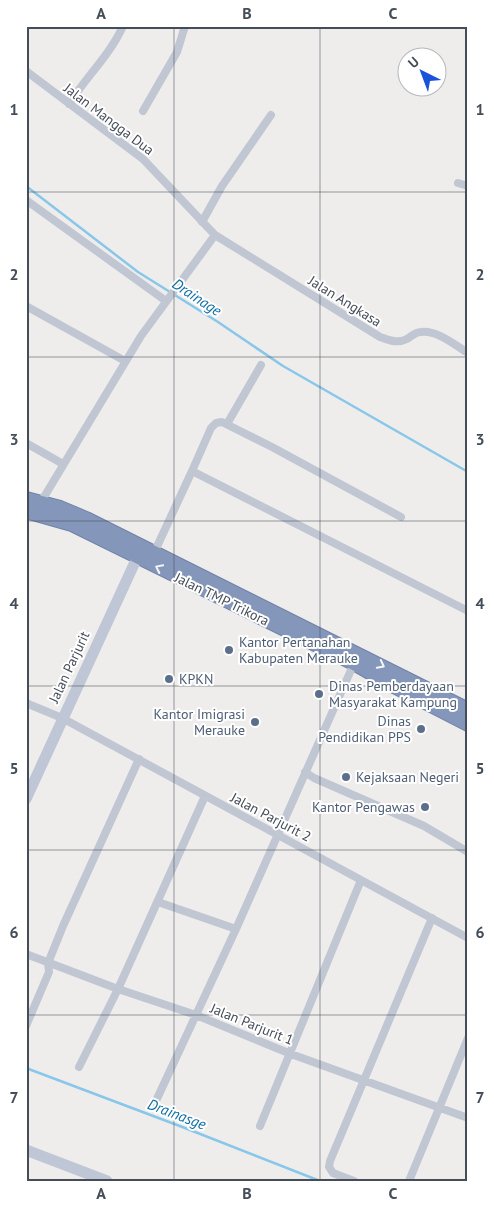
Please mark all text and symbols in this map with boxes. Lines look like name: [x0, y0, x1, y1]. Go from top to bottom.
text: A: [96, 3, 106, 23]
text: B: [242, 3, 252, 23]
text: C: [389, 3, 398, 23]
north arrow: [396, 48, 446, 98]
text: U: [404, 53, 423, 72]
street label: Jalan Mangga Dua: [59, 79, 158, 159]
text: 1: [9, 99, 19, 119]
text: 1: [475, 99, 485, 119]
text: 2: [9, 264, 19, 284]
text: 2: [475, 264, 485, 284]
street label: Jalan Angkasa: [304, 271, 385, 331]
water label: Drainage: [169, 274, 225, 320]
text: 3: [9, 429, 19, 449]
text: 3: [475, 429, 485, 449]
one-way arrow: [155, 564, 164, 574]
street label: Jalan TMP Trikora: [171, 568, 272, 630]
text: 4: [9, 593, 19, 613]
text: 4: [475, 593, 485, 613]
street label: Jalan Parjurit: [44, 628, 94, 707]
place label: Kantor Pertanahan Kabupaten Merauke: [239, 633, 358, 667]
marker: Kantor Pertanahan Kabupaten Merauke: [223, 644, 235, 656]
one-way arrow: [376, 659, 385, 669]
place label: KPKN: [179, 670, 213, 688]
marker: KPKN: [163, 673, 175, 685]
place label: Dinas Pemberdayaan Masyarakat Kampung: [329, 677, 457, 711]
marker: Dinas Pemberdayaan Masyarakat Kampung: [313, 688, 325, 700]
place label: Kantor Imigrasi Merauke: [154, 705, 245, 739]
place label: Dinas Pendidikan PPS: [318, 712, 411, 746]
marker: Kantor Imigrasi Merauke: [249, 716, 261, 728]
marker: Dinas Pendidikan PPS: [415, 723, 427, 735]
text: 5: [9, 758, 19, 778]
text: 5: [475, 758, 485, 778]
place label: Kejaksaan Negeri: [356, 768, 459, 786]
marker: Kejaksaan Negeri: [340, 771, 352, 783]
street label: Jalan Parjurit 2: [227, 788, 314, 846]
place label: Kantor Pengawas: [312, 798, 415, 816]
marker: Kantor Pengawas: [419, 801, 431, 813]
text: 6: [9, 922, 19, 942]
text: 6: [475, 922, 485, 942]
street label: Jalan Parjurit 1: [207, 999, 296, 1049]
text: 7: [9, 1087, 19, 1107]
text: 7: [475, 1087, 485, 1107]
water label: Drainasge: [145, 1094, 209, 1134]
text: A: [96, 1183, 106, 1203]
text: B: [242, 1183, 252, 1203]
text: C: [389, 1183, 398, 1203]

